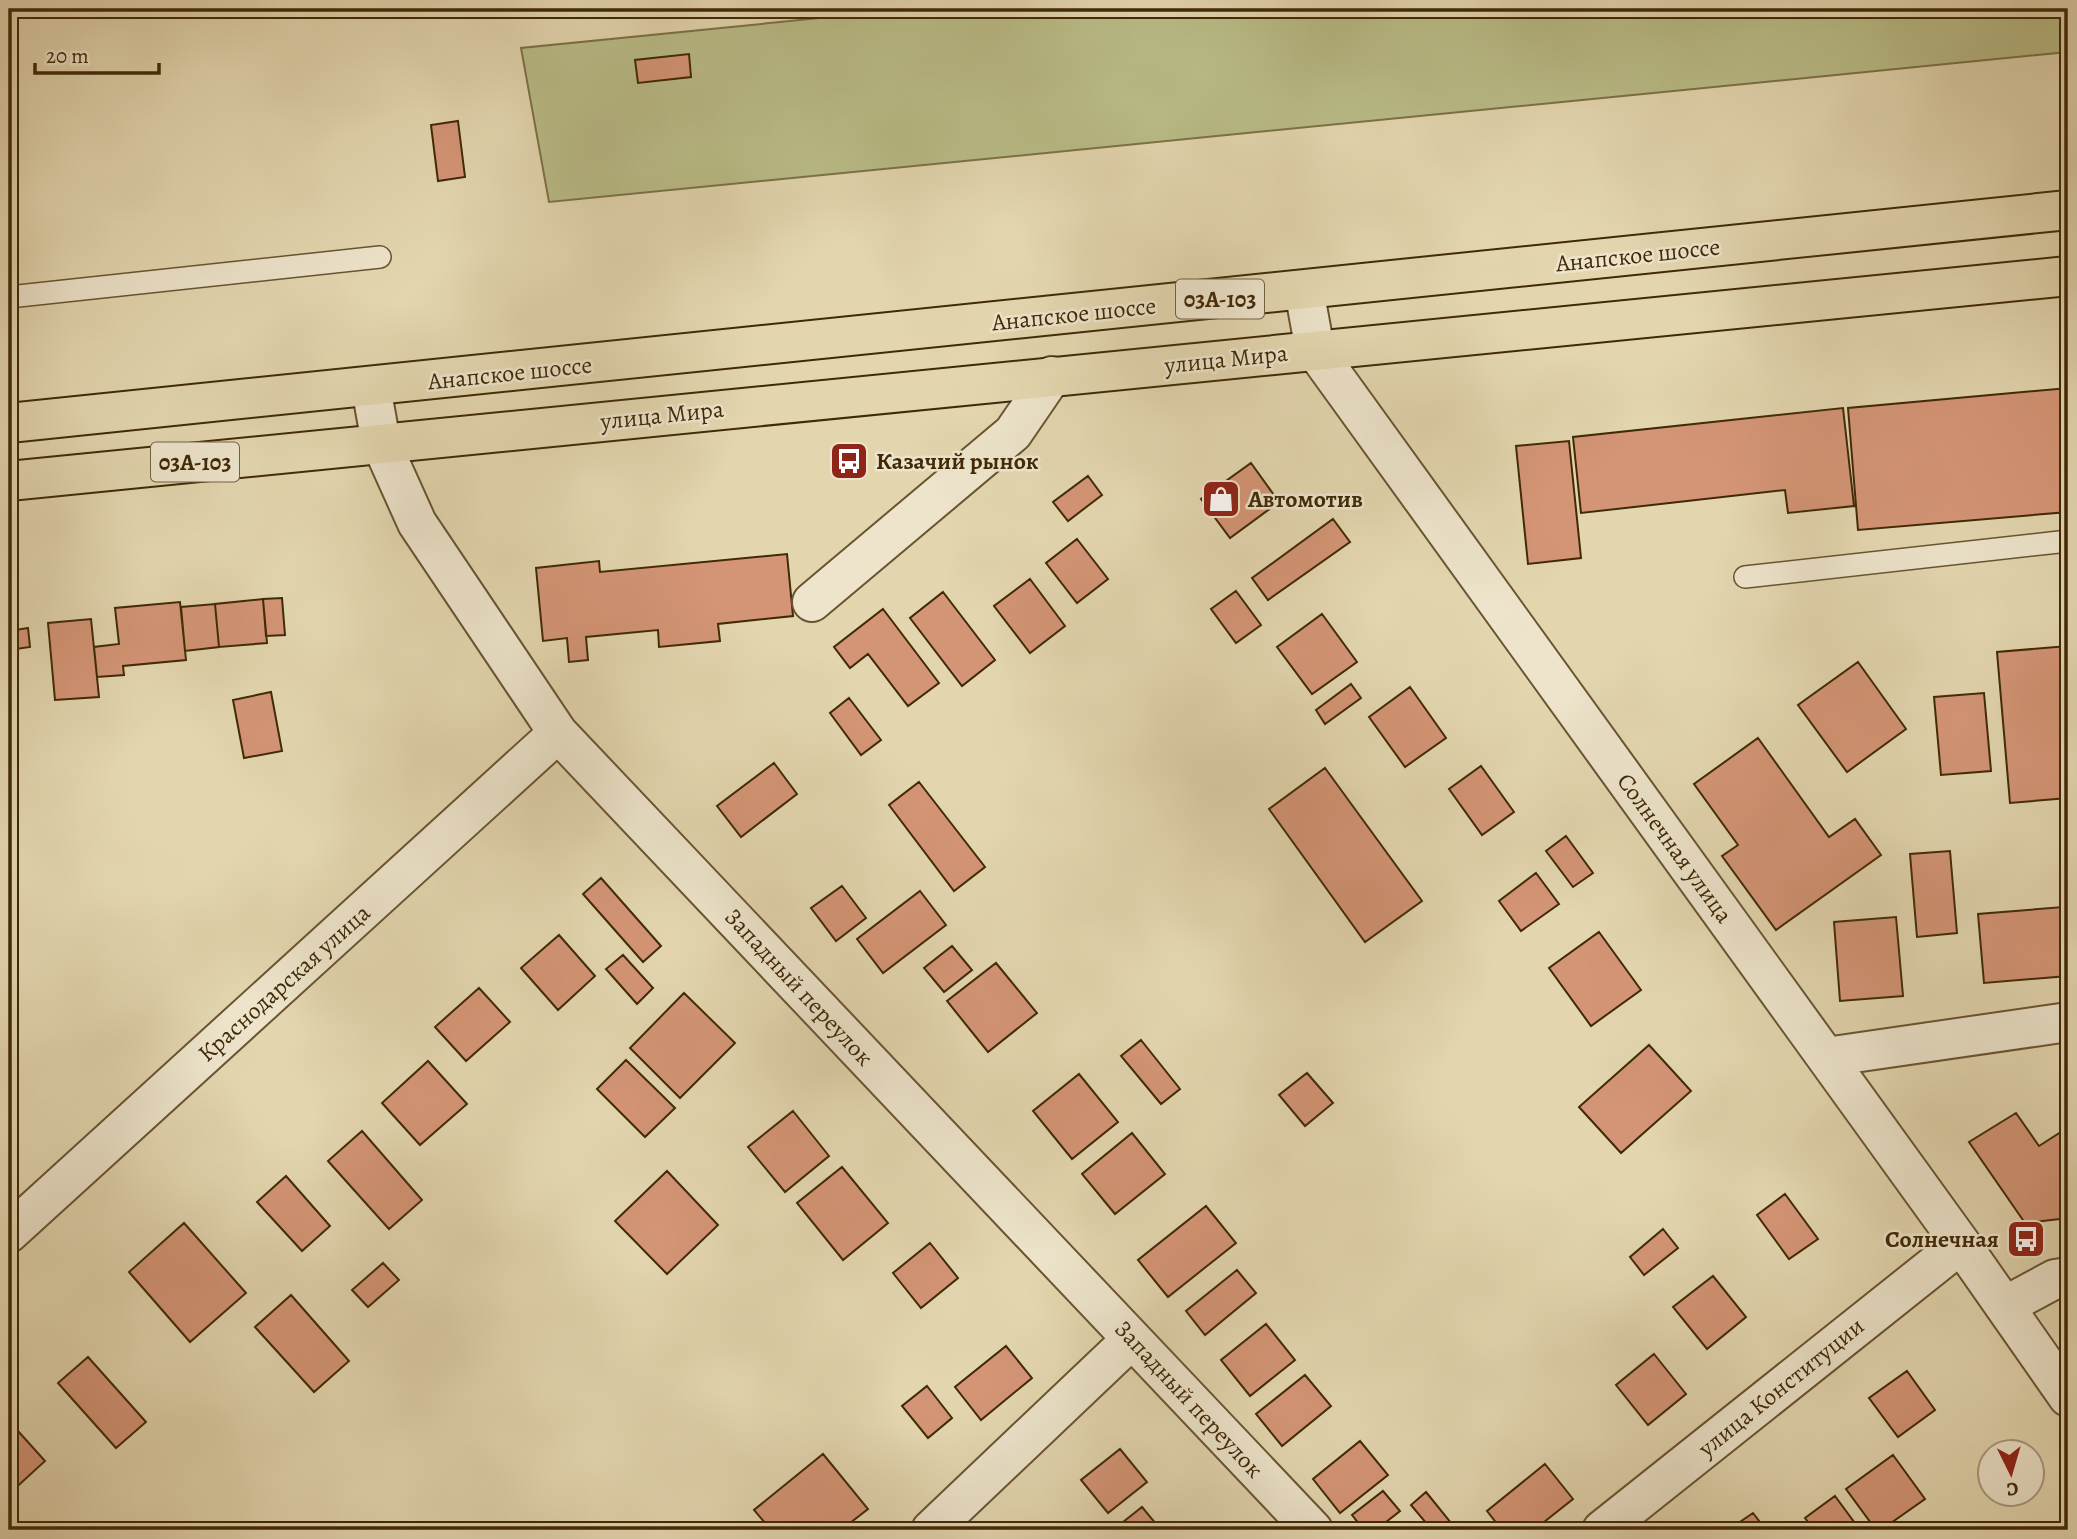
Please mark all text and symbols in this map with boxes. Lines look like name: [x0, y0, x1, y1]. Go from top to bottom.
scale bar: [35, 32, 159, 76]
text: 20 m: [46, 42, 89, 70]
street label: Анапское шоссе: [1553, 230, 1722, 280]
road number: 03А-103: [1176, 280, 1264, 318]
street label: Анапское шоссе: [989, 289, 1158, 339]
street label: улица Мира: [1162, 337, 1289, 381]
street label: Анапское шоссе: [425, 348, 594, 398]
street label: улица Мира: [598, 393, 725, 437]
bus stop icon: Казачий рынок: [828, 440, 870, 482]
road number: 03А-103: [151, 442, 239, 482]
place label: Казачий рынок: [876, 445, 1039, 477]
shop icon: Автомотив: [1200, 478, 1242, 520]
place label: Автомотив: [1247, 483, 1363, 515]
street label: Солнечная улица: [1610, 767, 1740, 929]
street label: Краснодарская улица: [191, 897, 377, 1069]
street label: Западный переулок: [718, 901, 880, 1073]
bus stop icon: Солнечная: [2005, 1218, 2047, 1260]
place label: Солнечная: [1885, 1223, 1999, 1255]
street label: улица Конституции: [1691, 1310, 1871, 1465]
street label: Западный переулок: [1108, 1313, 1270, 1485]
north arrow: [1976, 1438, 2046, 1508]
text: С: [2005, 1475, 2019, 1502]

